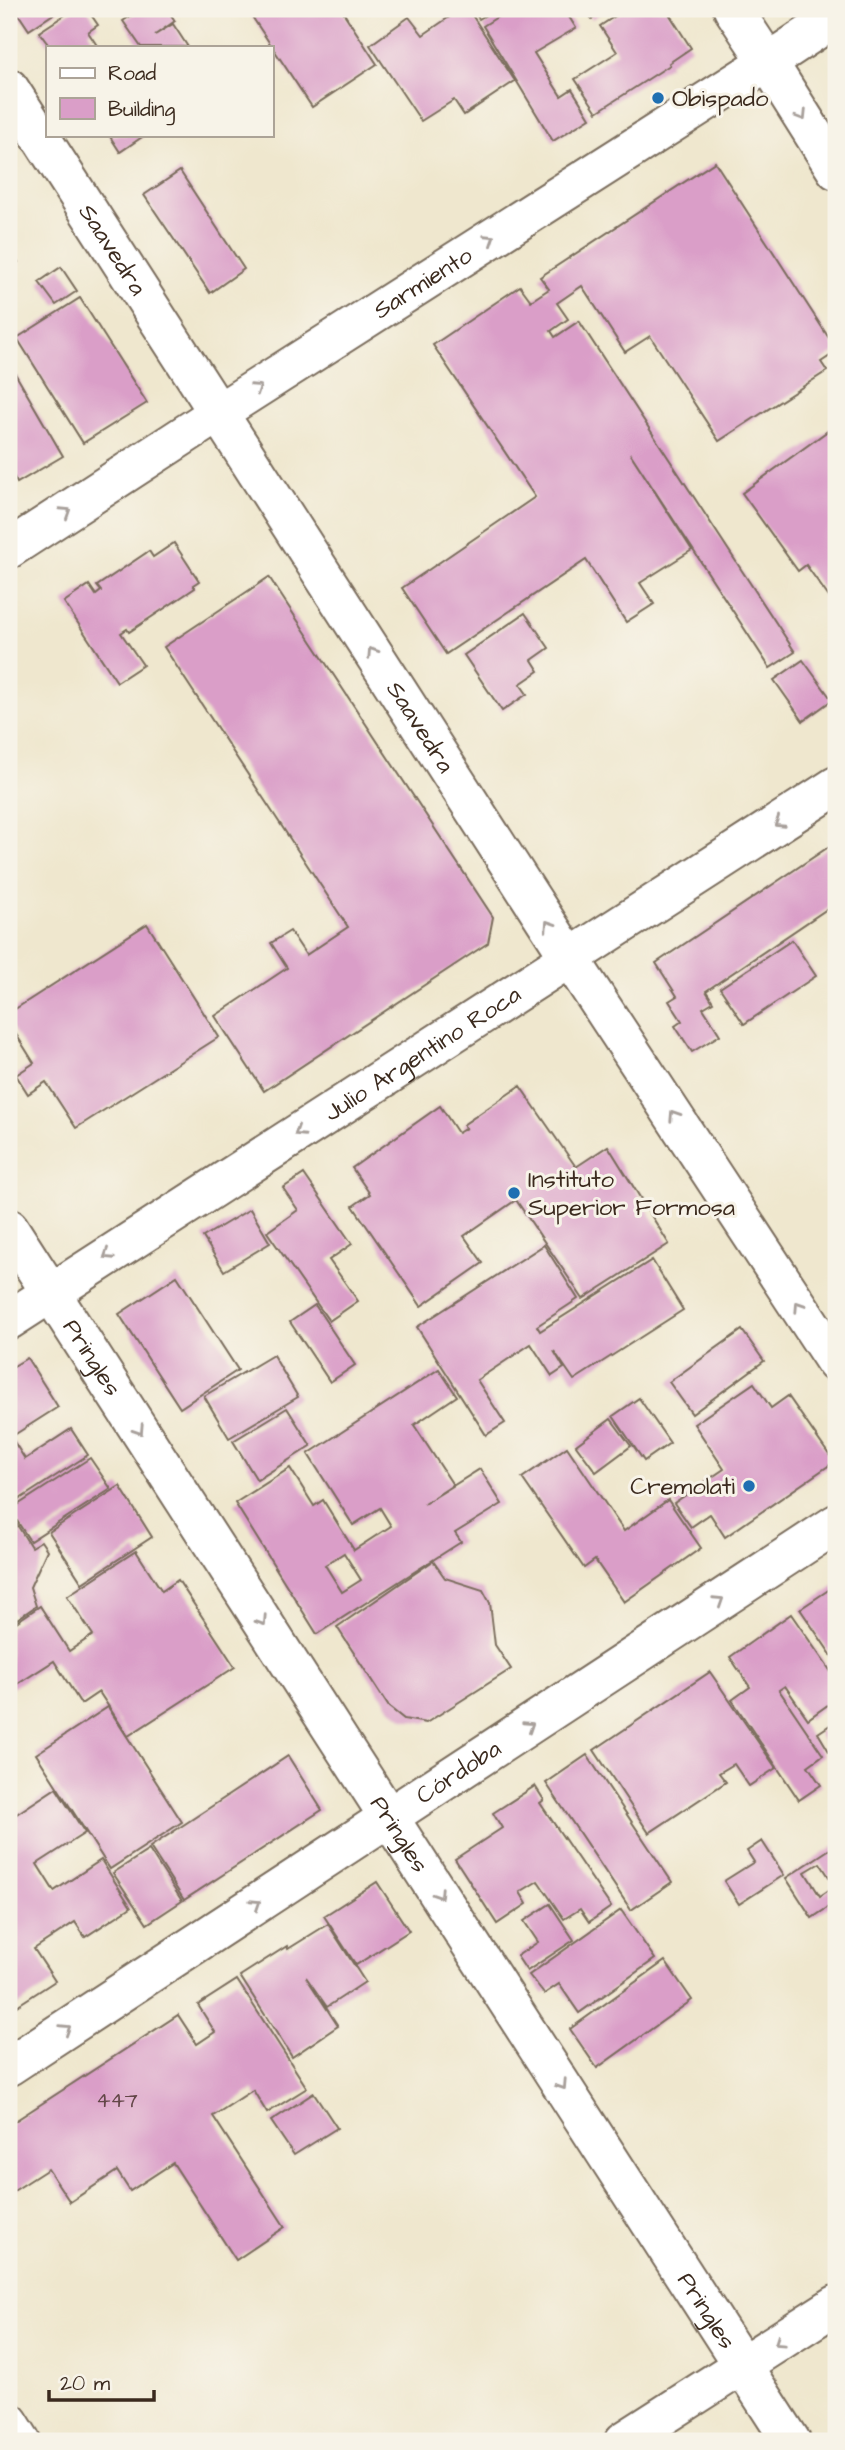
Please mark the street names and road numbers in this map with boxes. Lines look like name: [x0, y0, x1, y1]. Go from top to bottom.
street label: Saavedra: [70, 197, 154, 302]
street label: Sarmiento: [367, 239, 480, 328]
street label: Saavedra: [378, 675, 462, 780]
street label: Julio Argentino Roca: [318, 978, 528, 1130]
street label: Pringles: [54, 1313, 129, 1403]
street label: Córdoba: [410, 1732, 508, 1813]
street label: Pringles: [361, 1789, 436, 1880]
street label: Pringles: [669, 2266, 743, 2356]

